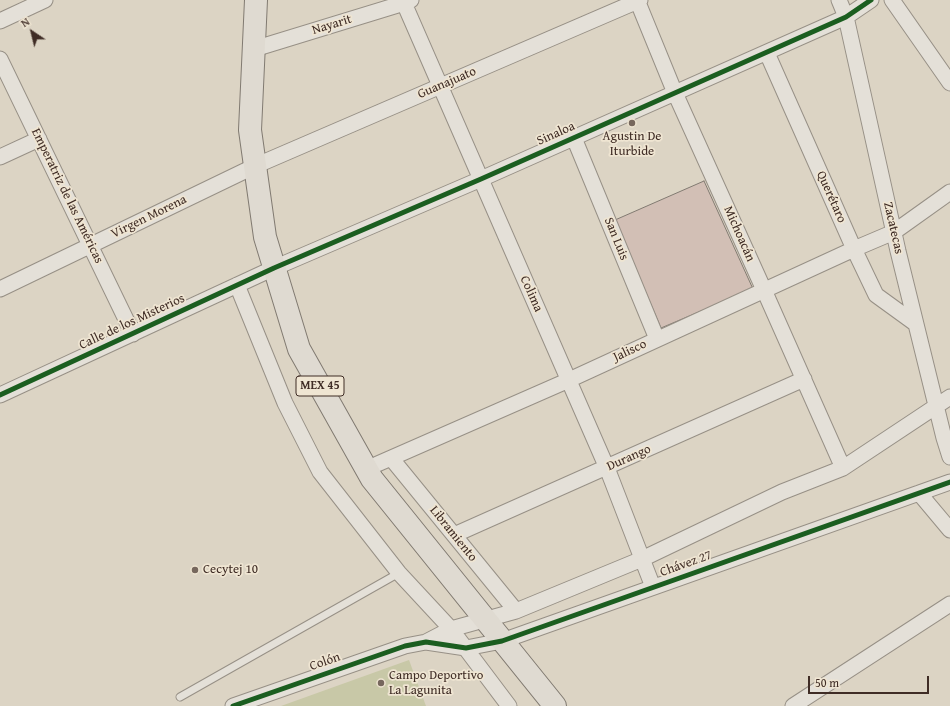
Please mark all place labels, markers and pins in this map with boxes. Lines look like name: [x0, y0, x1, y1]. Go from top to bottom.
marker: Agustin De Iturbide: [627, 118, 637, 128]
place label: Agustin De Iturbide: [603, 129, 661, 160]
place label: Cecytej 10: [203, 562, 258, 578]
marker: Cecytej 10: [190, 565, 200, 575]
place label: Campo Deportivo La Lagunita: [389, 668, 483, 699]
marker: Campo Deportivo La Lagunita: [376, 678, 386, 688]

